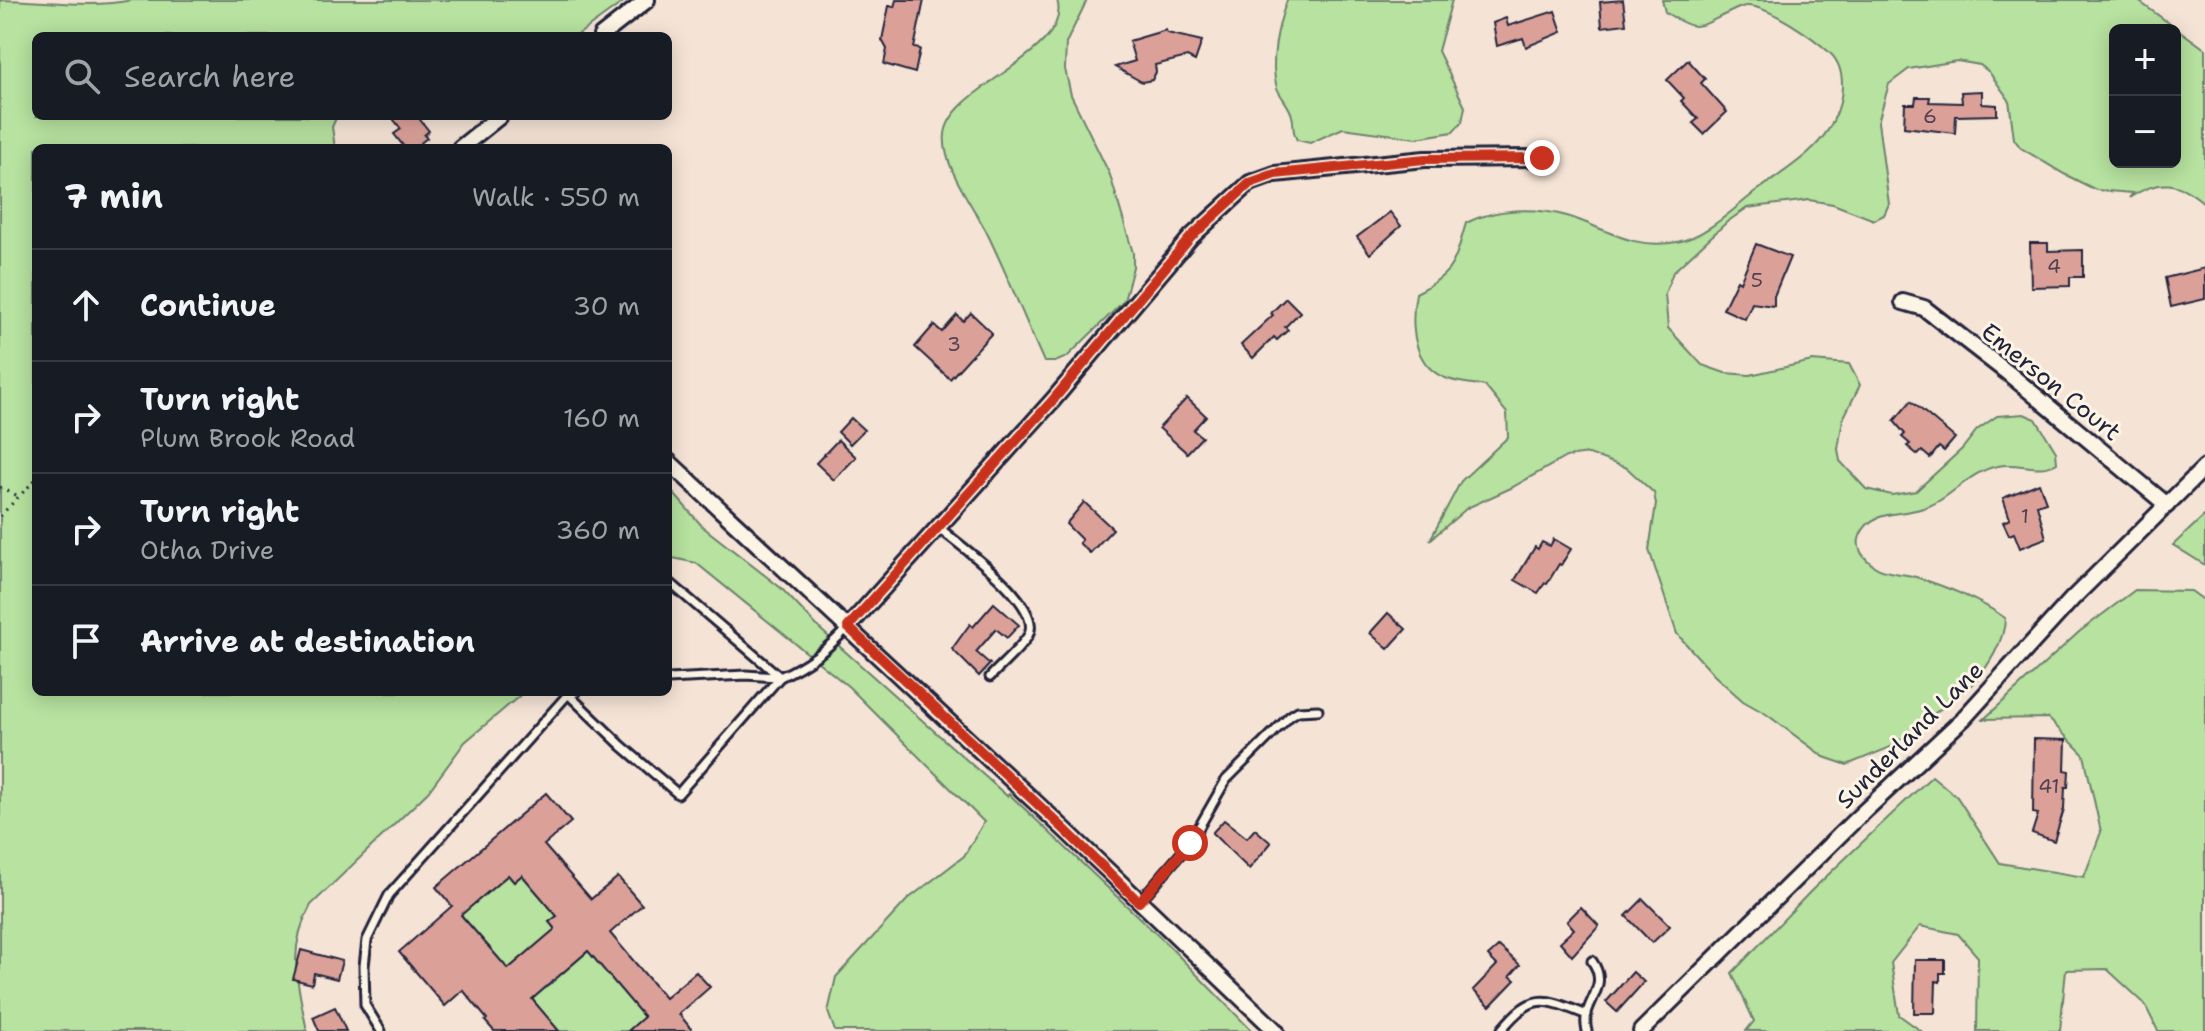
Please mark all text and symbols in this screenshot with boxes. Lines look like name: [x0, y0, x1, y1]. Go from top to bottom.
map controls: [2109, 24, 2181, 168]
button: +: [2109, 24, 2181, 96]
search box: [32, 32, 672, 120]
icon: search: [60, 54, 104, 98]
text: Search here: [124, 56, 295, 97]
button: −: [2109, 96, 2181, 168]
house number: 6: [1923, 103, 1937, 129]
route end: [1524, 140, 1560, 176]
text: 7 min: [64, 173, 163, 219]
text: Walk · 550 m: [472, 179, 640, 214]
house number: 4: [2047, 253, 2061, 279]
house number: 5: [1751, 267, 1763, 293]
icon: ahead: [64, 283, 108, 327]
text: Continue: [140, 285, 276, 326]
text: 30 m: [573, 288, 640, 323]
street label: Emerson Court: [1975, 316, 2127, 448]
house number: 3: [947, 331, 961, 357]
text: Turn right: [140, 379, 299, 420]
icon: right: [64, 395, 108, 439]
text: 160 m: [563, 400, 640, 435]
text: Plum Brook Road: [140, 420, 355, 455]
text: Turn right: [140, 491, 299, 532]
house number: 1: [2021, 503, 2029, 529]
icon: right: [64, 507, 108, 551]
text: 360 m: [555, 512, 640, 547]
text: Otha Drive: [140, 532, 274, 567]
icon: arrive: [64, 619, 108, 663]
text: Arrive at destination: [140, 621, 475, 662]
street label: Sunderland Lane: [1829, 654, 1991, 816]
house number: 41: [2038, 773, 2060, 799]
route start: [1172, 825, 1208, 861]

